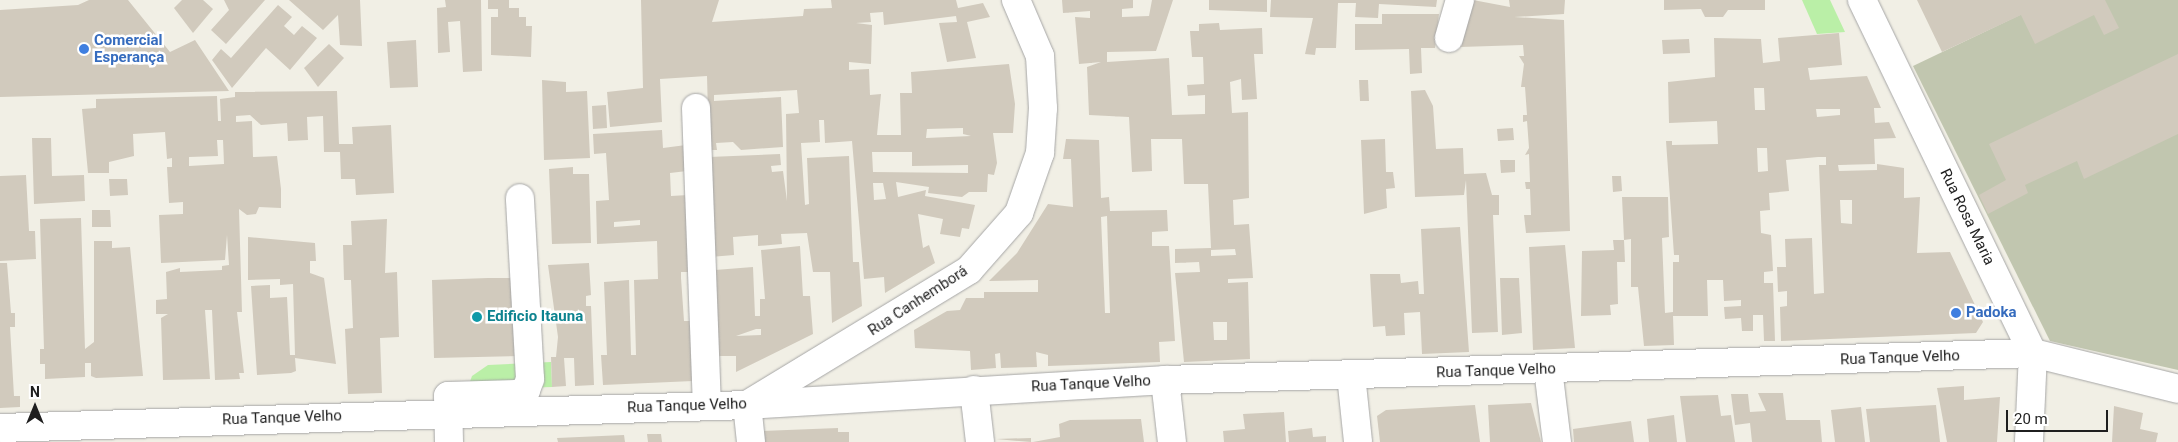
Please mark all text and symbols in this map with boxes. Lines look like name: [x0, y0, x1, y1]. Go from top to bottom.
place label: Comercial Esperança: [94, 31, 164, 66]
marker: Comercial Esperança: [78, 43, 90, 55]
street label: Rua Rosa Maria: [1936, 166, 1998, 268]
street label: Rua Canhemborá: [865, 262, 971, 340]
place label: Padoka: [1966, 304, 2017, 322]
marker: Padoka: [1950, 307, 1962, 319]
place label: Edificio Itauna: [487, 308, 583, 326]
marker: Edificio Itauna: [471, 311, 483, 323]
street label: Rua Tanque Velho: [1840, 347, 1960, 369]
street label: Rua Tanque Velho: [1436, 360, 1556, 382]
street label: Rua Tanque Velho: [1031, 372, 1151, 396]
north arrow: [10, 382, 60, 432]
text: N: [30, 384, 40, 400]
street label: Rua Tanque Velho: [627, 395, 747, 417]
scale bar: [2008, 400, 2110, 432]
street label: Rua Tanque Velho: [222, 407, 342, 429]
text: 20 m: [2014, 410, 2048, 428]

